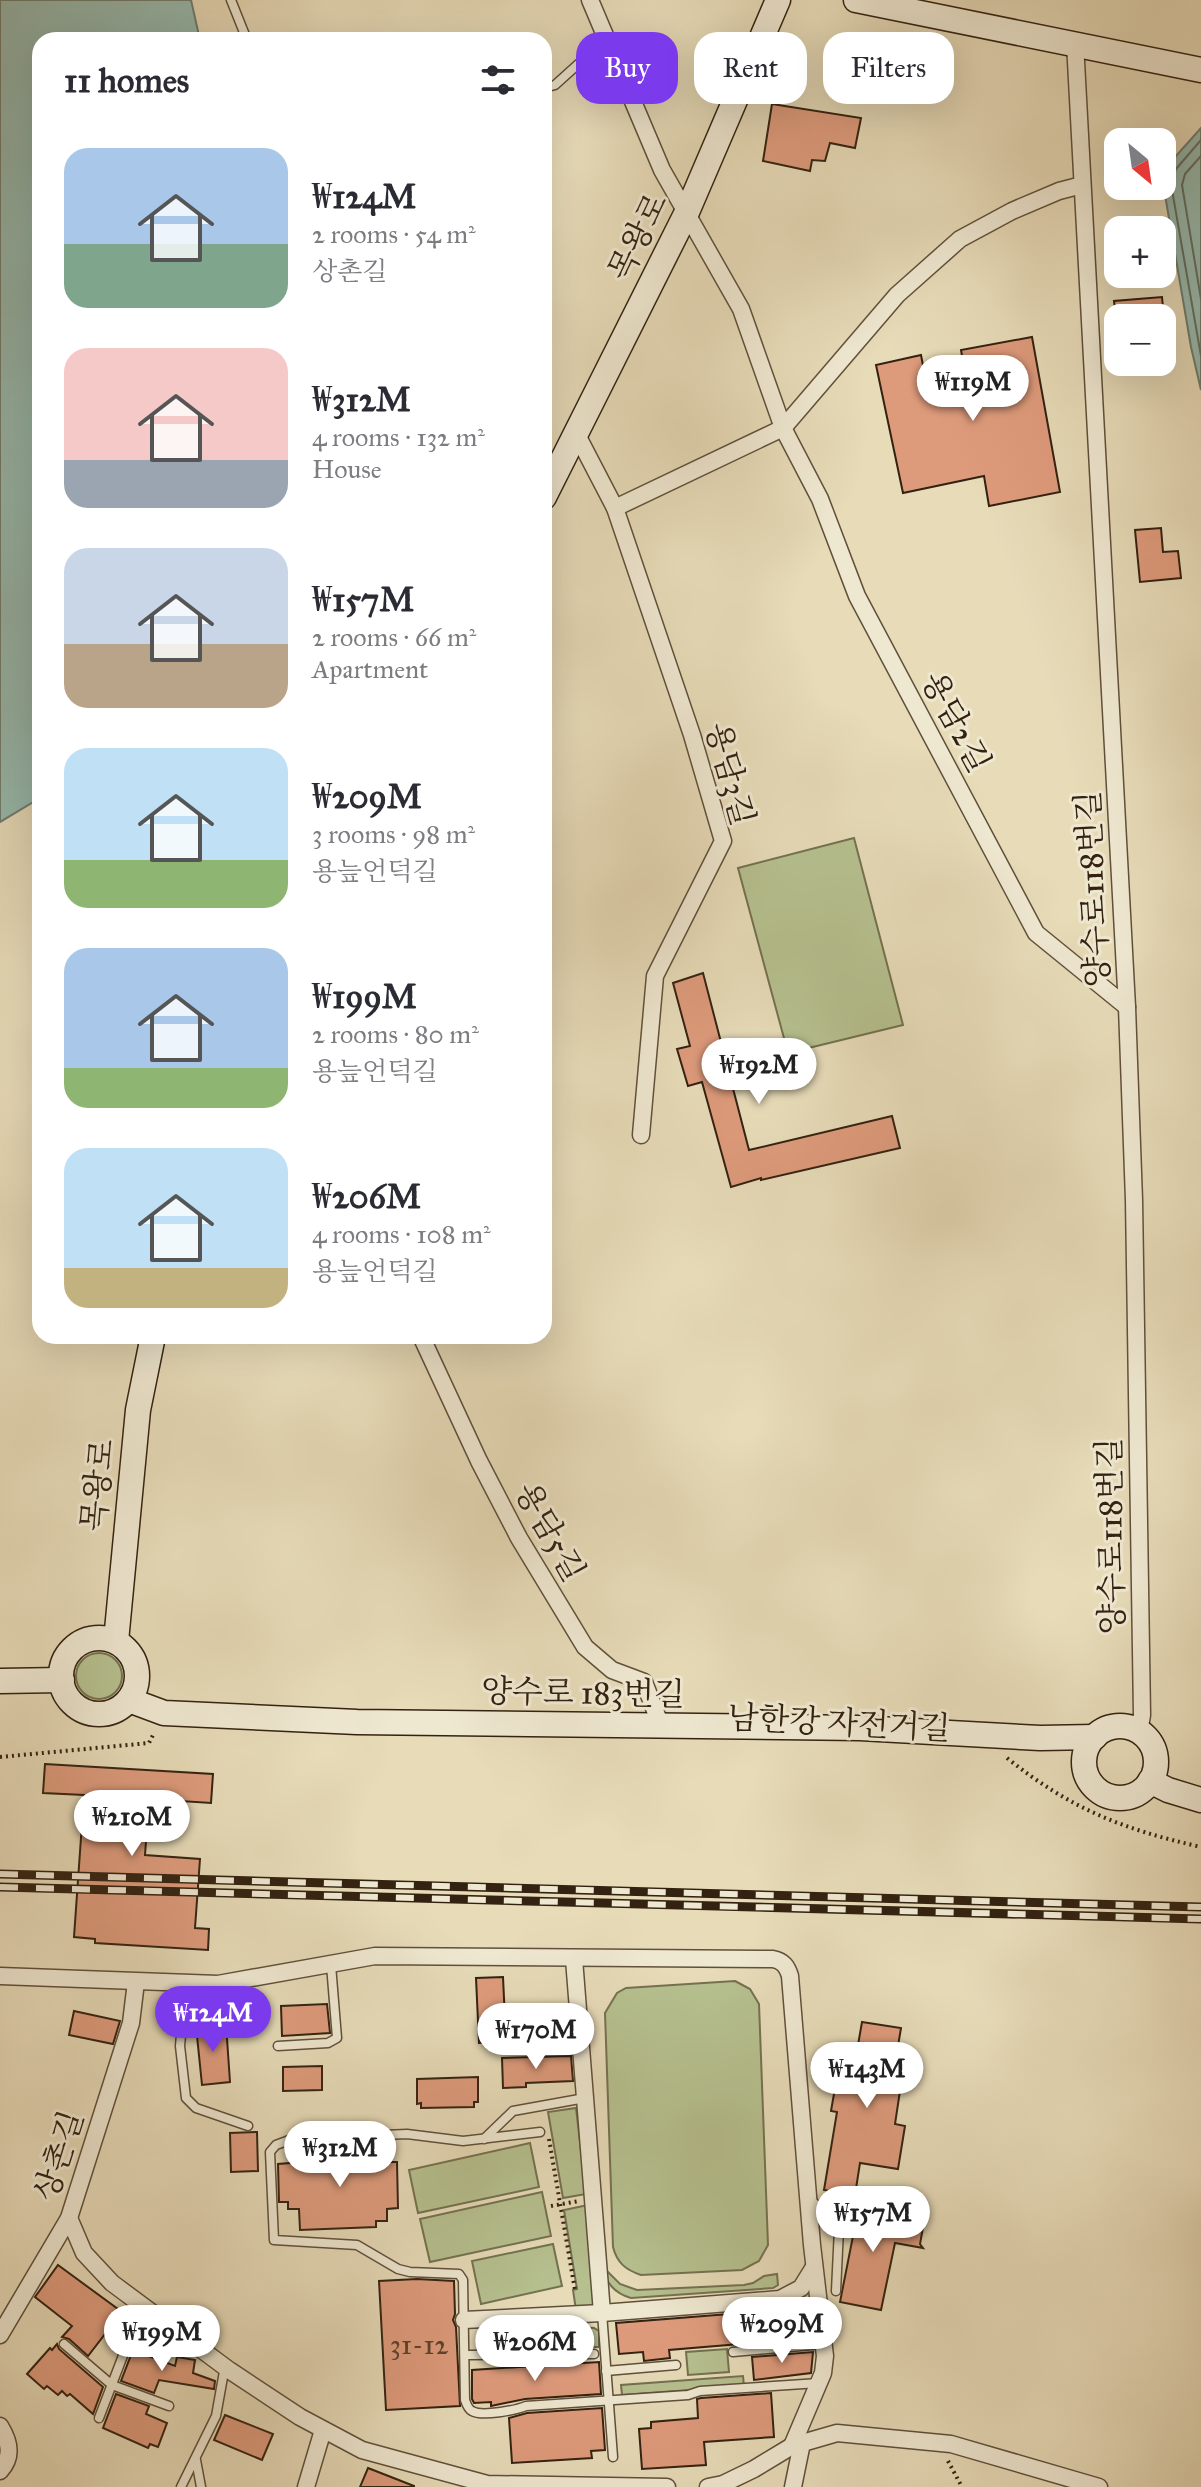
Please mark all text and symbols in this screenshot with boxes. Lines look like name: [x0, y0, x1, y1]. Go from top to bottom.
chip: Buy: [576, 32, 678, 104]
chip: Rent: [694, 32, 807, 104]
chip: Filters: [823, 32, 954, 104]
icon: filters: [476, 58, 520, 102]
text: 11 homes: [64, 60, 189, 101]
north arrow: [1104, 128, 1176, 200]
map controls: [1104, 128, 1176, 376]
text: ₩124M: [312, 176, 416, 217]
icon: home: [128, 180, 224, 276]
street label: 목왕로: [600, 187, 676, 287]
button: +: [1104, 216, 1176, 288]
text: 2 rooms · 54 m²: [312, 218, 476, 250]
text: 상촌길: [312, 255, 387, 287]
button: −: [1104, 304, 1176, 376]
pin: ₩119M: [917, 355, 1029, 423]
text: ₩119M: [935, 365, 1011, 397]
text: ₩312M: [312, 379, 411, 420]
icon: home: [128, 380, 224, 476]
text: 4 rooms · 132 m²: [312, 421, 485, 453]
text: House: [312, 453, 382, 485]
text: ₩157M: [312, 579, 414, 620]
icon: home: [128, 580, 224, 676]
text: 2 rooms · 66 m²: [312, 621, 476, 653]
text: Apartment: [312, 653, 428, 685]
street label: 용담2길: [913, 665, 999, 779]
street label: 용담3길: [698, 718, 762, 830]
text: ₩209M: [312, 776, 422, 817]
icon: home: [128, 780, 224, 876]
street label: 양수로118번길: [1068, 790, 1118, 988]
text: 3 rooms · 98 m²: [312, 818, 475, 850]
text: 용늪언덕길: [312, 855, 438, 887]
text: ₩199M: [312, 976, 417, 1017]
icon: home: [128, 980, 224, 1076]
text: 2 rooms · 80 m²: [312, 1018, 479, 1050]
pin: ₩192M: [703, 1038, 815, 1106]
text: ₩192M: [720, 1048, 798, 1080]
text: 용늪언덕길: [312, 1055, 438, 1087]
text: ₩206M: [312, 1176, 421, 1217]
icon: home: [128, 1180, 224, 1276]
text: 4 rooms · 108 m²: [312, 1218, 491, 1250]
text: 용늪언덕길: [312, 1255, 438, 1287]
street label: 목왕로: [74, 1437, 122, 1533]
street label: 양수로118번길: [1090, 1437, 1132, 1635]
street label: 용담5길: [507, 1475, 593, 1589]
street label: 양수로 183번길: [481, 1672, 685, 1714]
street label: 남한강 자전거길: [726, 1698, 952, 1748]
pin: ₩210M: [76, 1790, 188, 1858]
text: ₩210M: [92, 1800, 172, 1832]
pin: ₩124M: [157, 1986, 269, 2054]
text: ₩124M: [173, 1996, 253, 2028]
pin: ₩170M: [480, 2003, 592, 2071]
text: ₩170M: [495, 2013, 577, 2045]
pin: ₩143M: [811, 2042, 923, 2110]
text: ₩143M: [828, 2052, 906, 2084]
street label: 상촌길: [26, 2106, 92, 2206]
pin: ₩312M: [284, 2121, 396, 2189]
text: ₩312M: [302, 2131, 378, 2163]
pin: ₩157M: [817, 2186, 929, 2254]
text: ₩157M: [834, 2196, 912, 2228]
pin: ₩209M: [726, 2297, 838, 2365]
pin: ₩199M: [106, 2305, 218, 2373]
text: ₩209M: [740, 2307, 824, 2339]
text: ₩199M: [122, 2315, 202, 2347]
pin: ₩206M: [479, 2315, 591, 2383]
text: ₩206M: [493, 2325, 577, 2357]
house number: 31-12: [390, 2327, 449, 2362]

